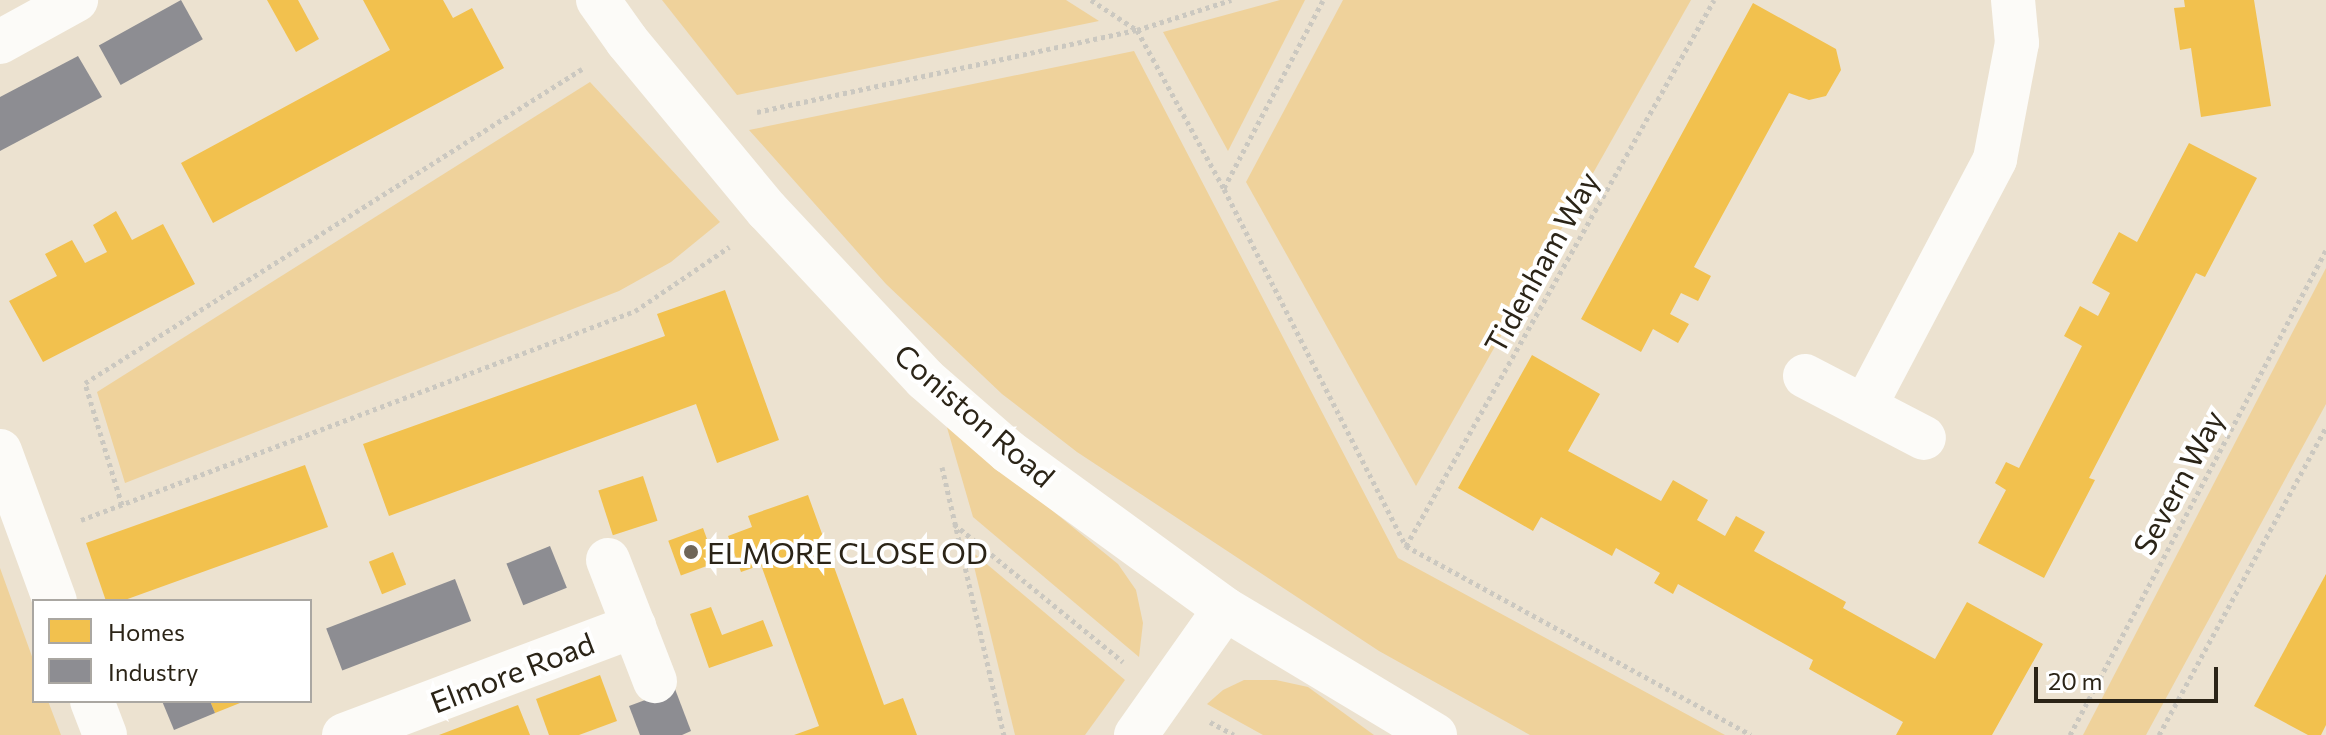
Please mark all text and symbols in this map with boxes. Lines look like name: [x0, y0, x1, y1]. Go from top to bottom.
street label: Tidenham Way: [1476, 165, 1606, 359]
street label: Coniston Road: [888, 336, 1062, 494]
street label: Severn Way: [2125, 404, 2231, 560]
place label: ELMORE CLOSE OD: [707, 534, 988, 570]
marker: ELMORE CLOSE OD: [682, 543, 700, 561]
legend: [32, 599, 312, 703]
text: Homes: [108, 617, 185, 646]
street label: Elmore Road: [425, 624, 599, 720]
scale bar: [2038, 651, 2222, 701]
text: Industry: [108, 657, 198, 686]
text: 20 m: [2048, 666, 2102, 695]

